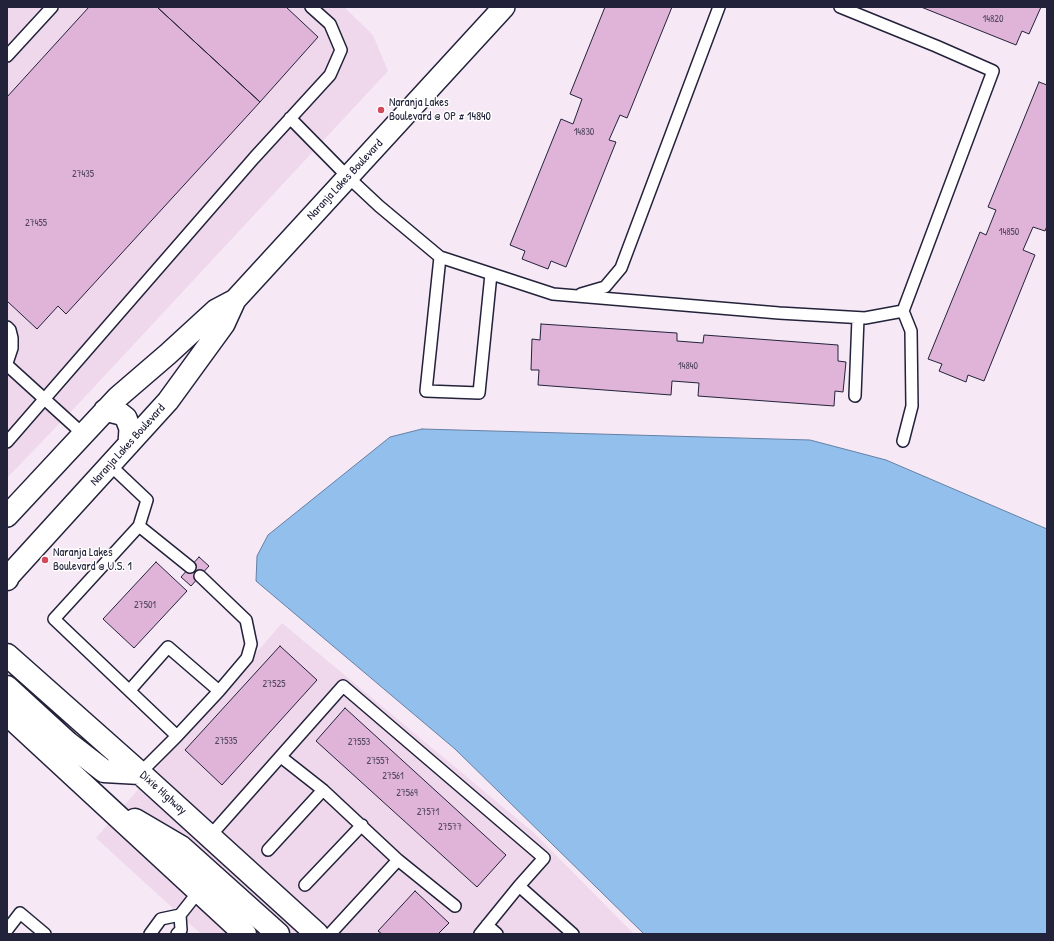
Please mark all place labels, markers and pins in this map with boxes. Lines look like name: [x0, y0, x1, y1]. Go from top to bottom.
place label: Naranja Lakes Boulevard @ OP # 14840: [389, 96, 491, 124]
marker: Naranja Lakes Boulevard @ OP # 14840: [376, 105, 386, 115]
place label: Naranja Lakes Boulevard @ U.S. 1: [53, 546, 132, 574]
marker: Naranja Lakes Boulevard @ U.S. 1: [40, 555, 50, 565]

